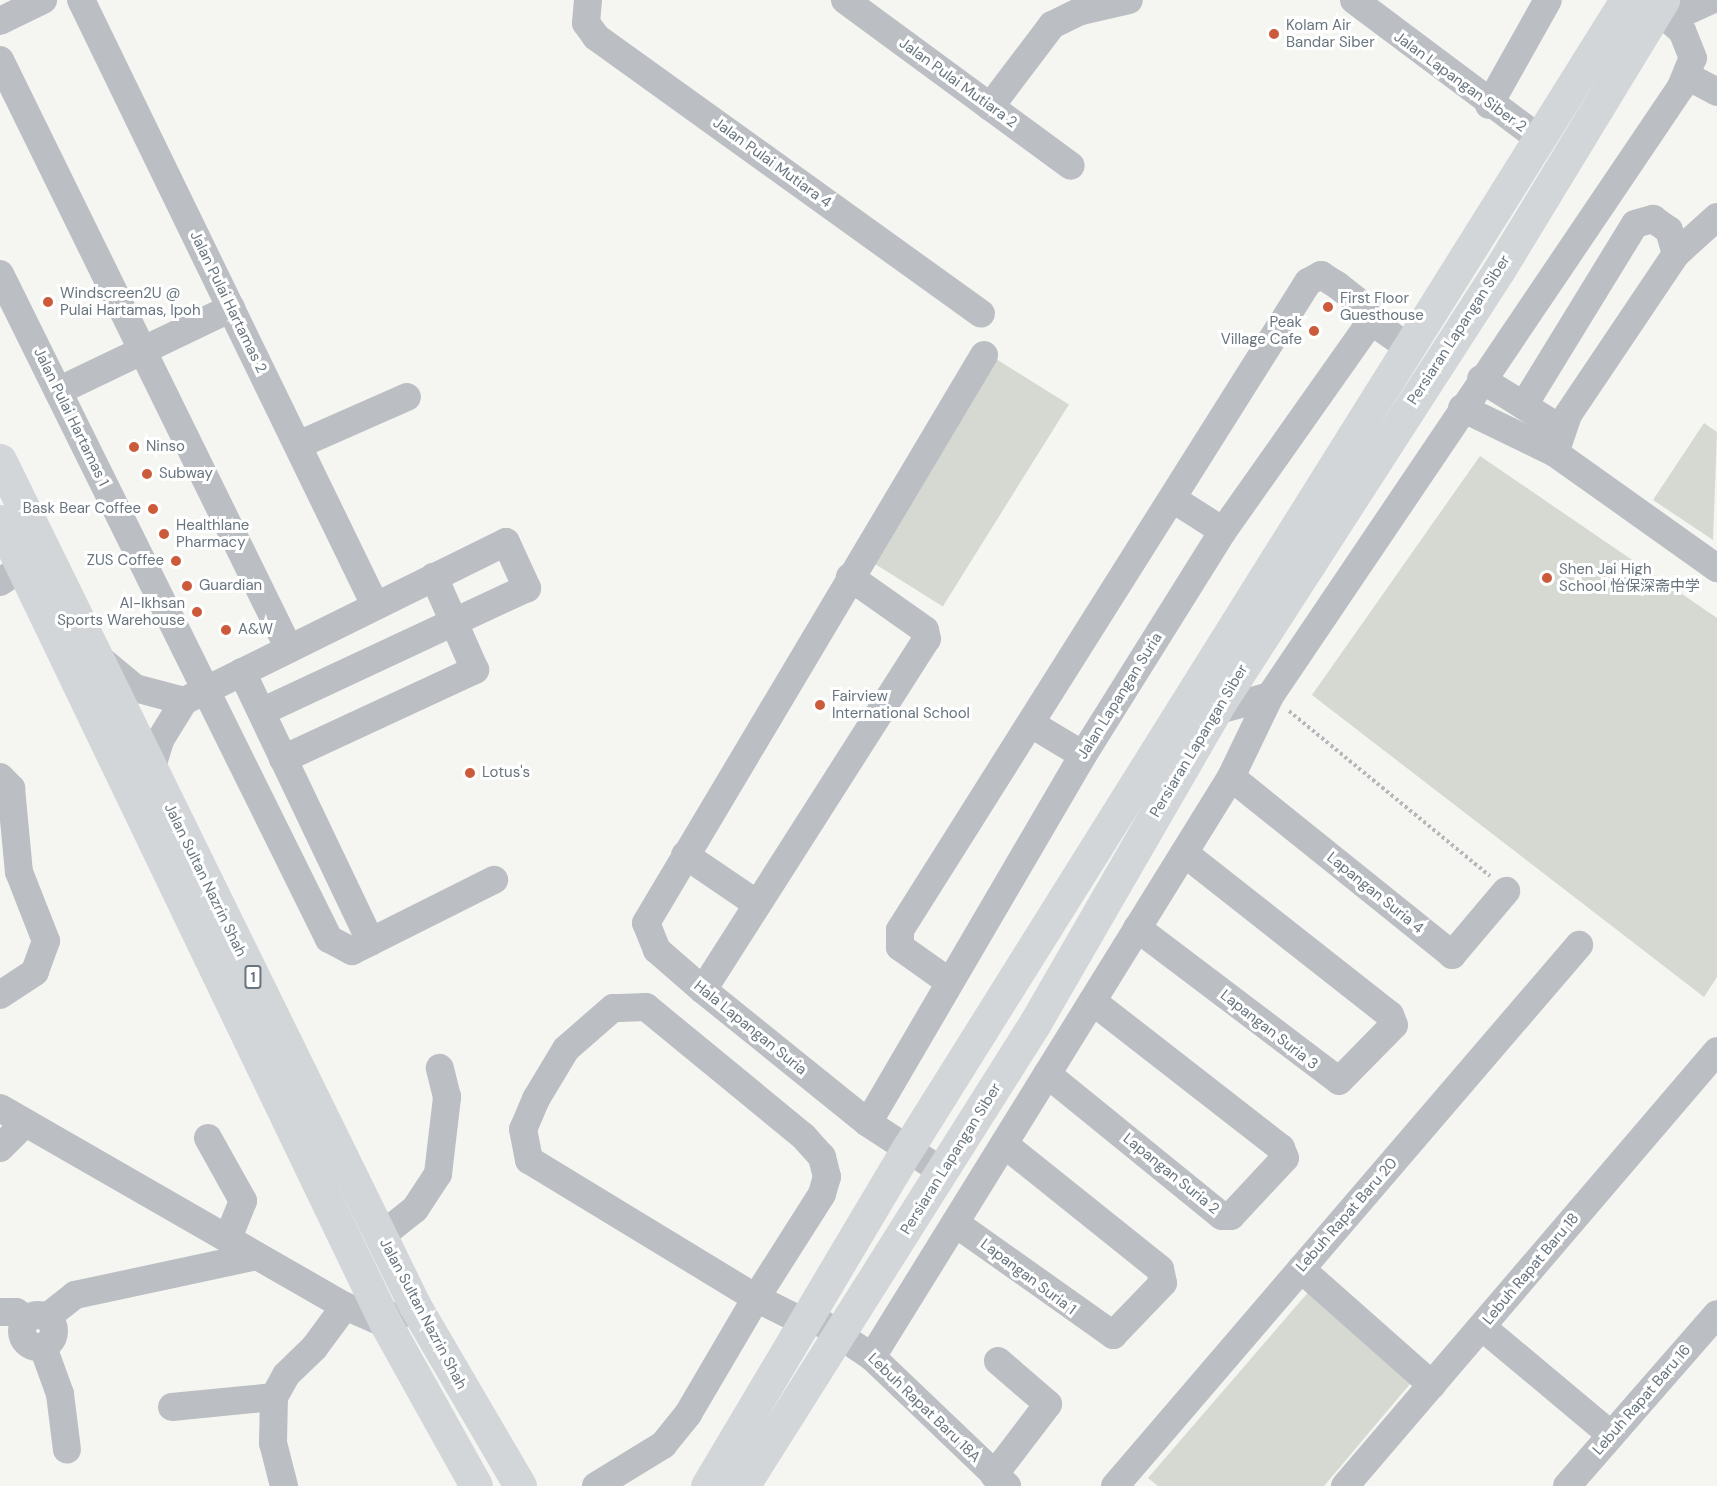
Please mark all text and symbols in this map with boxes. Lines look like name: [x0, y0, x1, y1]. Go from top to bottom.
place label: Kolam Air Bandar Siber: [1286, 16, 1375, 51]
marker: Kolam Air Bandar Siber: [1267, 27, 1281, 41]
street label: Jalan Lapangan Siber 2: [1390, 28, 1530, 136]
street label: Jalan Pulai Mutiara 2: [896, 34, 1020, 132]
street label: Jalan Pulai Mutiara 4: [709, 114, 835, 212]
street label: Jalan Pulai Hartamas 2: [186, 228, 270, 376]
street label: Persiaran Lapangan Siber: [1404, 252, 1514, 408]
place label: Windscreen2U @ Pulai Hartamas, Ipoh: [60, 284, 201, 319]
place label: First Floor Guesthouse: [1340, 289, 1424, 324]
marker: Windscreen2U @ Pulai Hartamas, Ipoh: [41, 295, 55, 309]
marker: First Floor Guesthouse: [1321, 300, 1335, 314]
place label: Peak Village Cafe: [1221, 313, 1302, 348]
marker: Peak Village Cafe: [1307, 324, 1321, 338]
street label: Jalan Pulai Hartamas 1: [30, 345, 112, 489]
place label: Ninso: [146, 438, 185, 456]
marker: Ninso: [127, 440, 141, 454]
place label: Subway: [159, 465, 213, 483]
marker: Subway: [140, 467, 154, 481]
place label: Bask Bear Coffee: [23, 500, 141, 518]
marker: Bask Bear Coffee: [146, 502, 160, 516]
place label: Healthlane Pharmacy: [176, 516, 249, 551]
marker: Healthlane Pharmacy: [157, 527, 171, 541]
place label: ZUS Coffee: [87, 552, 164, 570]
marker: ZUS Coffee: [169, 554, 183, 568]
place label: Shen Jai High School 怡保深斋中学: [1559, 560, 1700, 595]
marker: Shen Jai High School 怡保深斋中学: [1540, 571, 1554, 585]
place label: Guardian: [199, 577, 262, 595]
marker: Guardian: [180, 579, 194, 593]
place label: Al-Ikhsan Sports Warehouse: [57, 594, 185, 629]
marker: Al-Ikhsan Sports Warehouse: [190, 605, 204, 619]
place label: A&W: [238, 621, 273, 639]
marker: A&W: [219, 623, 233, 637]
street label: Jalan Lapangan Suria: [1074, 629, 1166, 763]
street label: Persiaran Lapangan Siber: [1146, 661, 1252, 821]
place label: Fairview International School: [832, 687, 970, 722]
marker: Fairview International School: [813, 698, 827, 712]
place label: Lotus's: [482, 764, 530, 782]
marker: Lotus's: [463, 766, 477, 780]
street label: Jalan Sultan Nazrin Shah: [160, 800, 250, 960]
street label: Lapangan Suria 4: [1323, 849, 1427, 937]
road number: 1: [244, 966, 262, 988]
street label: Hala Lapangan Suria: [690, 977, 810, 1079]
street label: Lapangan Suria 3: [1217, 986, 1321, 1074]
street label: Persiaran Lapangan Siber: [897, 1080, 1005, 1238]
street label: Lapangan Suria 2: [1119, 1130, 1223, 1218]
street label: Lebuh Rapat Baru 20: [1293, 1154, 1401, 1276]
street label: Lebuh Rapat Baru 18: [1479, 1210, 1583, 1328]
street label: Jalan Sultan Nazrin Shah: [376, 1235, 470, 1393]
street label: Lapangan Suria 1: [977, 1235, 1079, 1319]
street label: Lebuh Rapat Baru 16: [1589, 1341, 1695, 1459]
street label: Lebuh Rapat Baru 18A: [864, 1350, 984, 1466]

